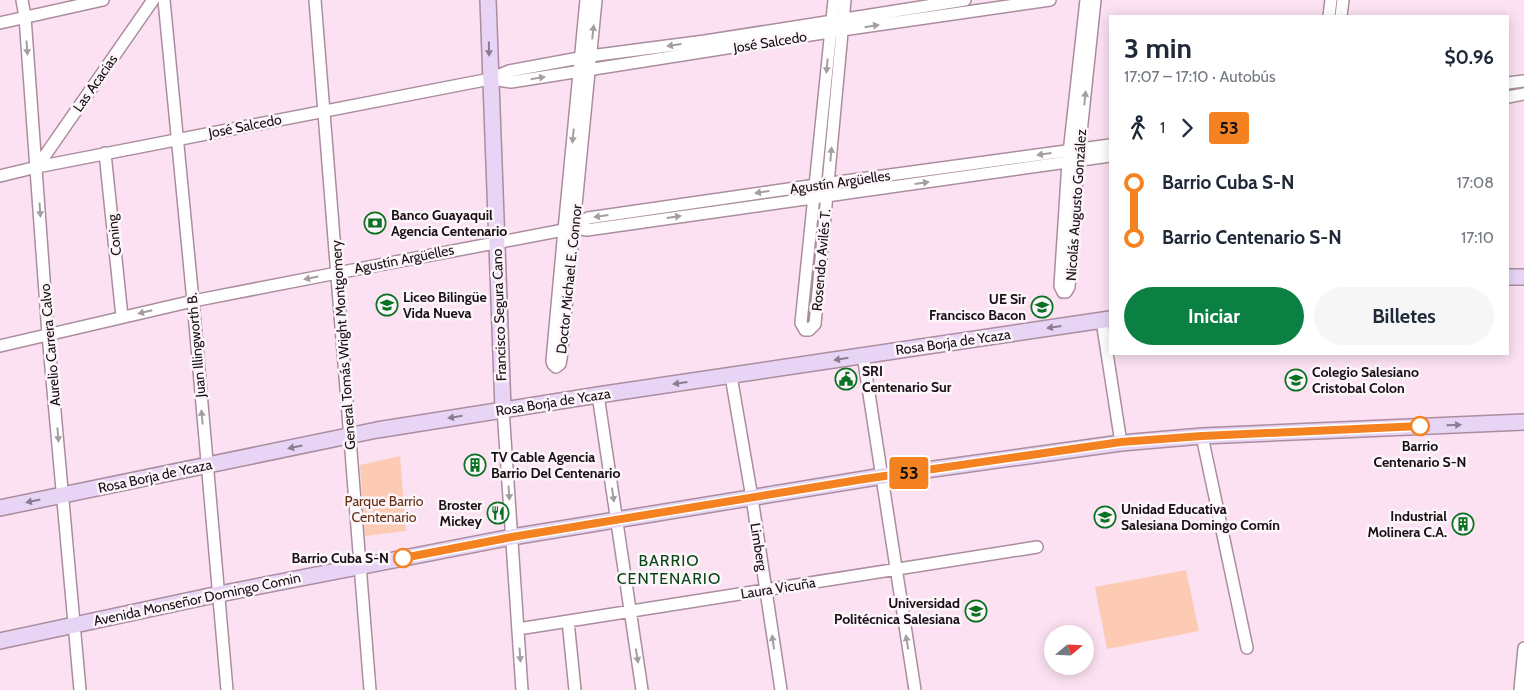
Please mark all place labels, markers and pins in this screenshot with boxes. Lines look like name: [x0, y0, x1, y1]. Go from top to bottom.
place label: Banco Guayaquil Agencia Centenario: [391, 206, 507, 240]
bank icon: Banco Guayaquil Agencia Centenario: [363, 211, 387, 235]
place label: Liceo Bilingüe Vida Nueva: [403, 288, 487, 322]
place label: UE Sir Francisco Bacon: [929, 290, 1026, 324]
school or university icon: Liceo Bilingüe Vida Nueva: [375, 293, 399, 317]
school or university icon: UE Sir Francisco Bacon: [1030, 295, 1054, 319]
place label: SRI Centenario Sur: [862, 362, 952, 396]
place label: Colegio Salesiano Cristobal Colon: [1312, 363, 1419, 397]
public building icon: SRI Centenario Sur: [834, 367, 858, 391]
school or university icon: Colegio Salesiano Cristobal Colon: [1284, 368, 1308, 392]
marker: Barrio Centenario S-N: [1410, 416, 1430, 436]
place label: Barrio Centenario S-N: [1374, 437, 1466, 471]
place label: TV Cable Agencia Barrio Del Centenario: [491, 448, 620, 482]
building icon: TV Cable Agencia Barrio Del Centenario: [463, 453, 487, 477]
place label: Broster Mickey: [438, 496, 482, 530]
place label: Unidad Educativa Salesiana Domingo Comín: [1121, 500, 1280, 534]
restaurant icon: Broster Mickey: [486, 501, 510, 525]
school or university icon: Unidad Educativa Salesiana Domingo Comín: [1093, 505, 1117, 529]
place label: Industrial Molinera C.A.: [1367, 507, 1447, 541]
building icon: Industrial Molinera C.A.: [1451, 512, 1475, 536]
marker: Barrio Cuba S-N: [393, 548, 413, 568]
place label: Barrio Cuba S-N: [291, 549, 389, 567]
place label: Universidad Politécnica Salesiana: [834, 594, 960, 628]
school or university icon: Universidad Politécnica Salesiana: [964, 599, 988, 623]

